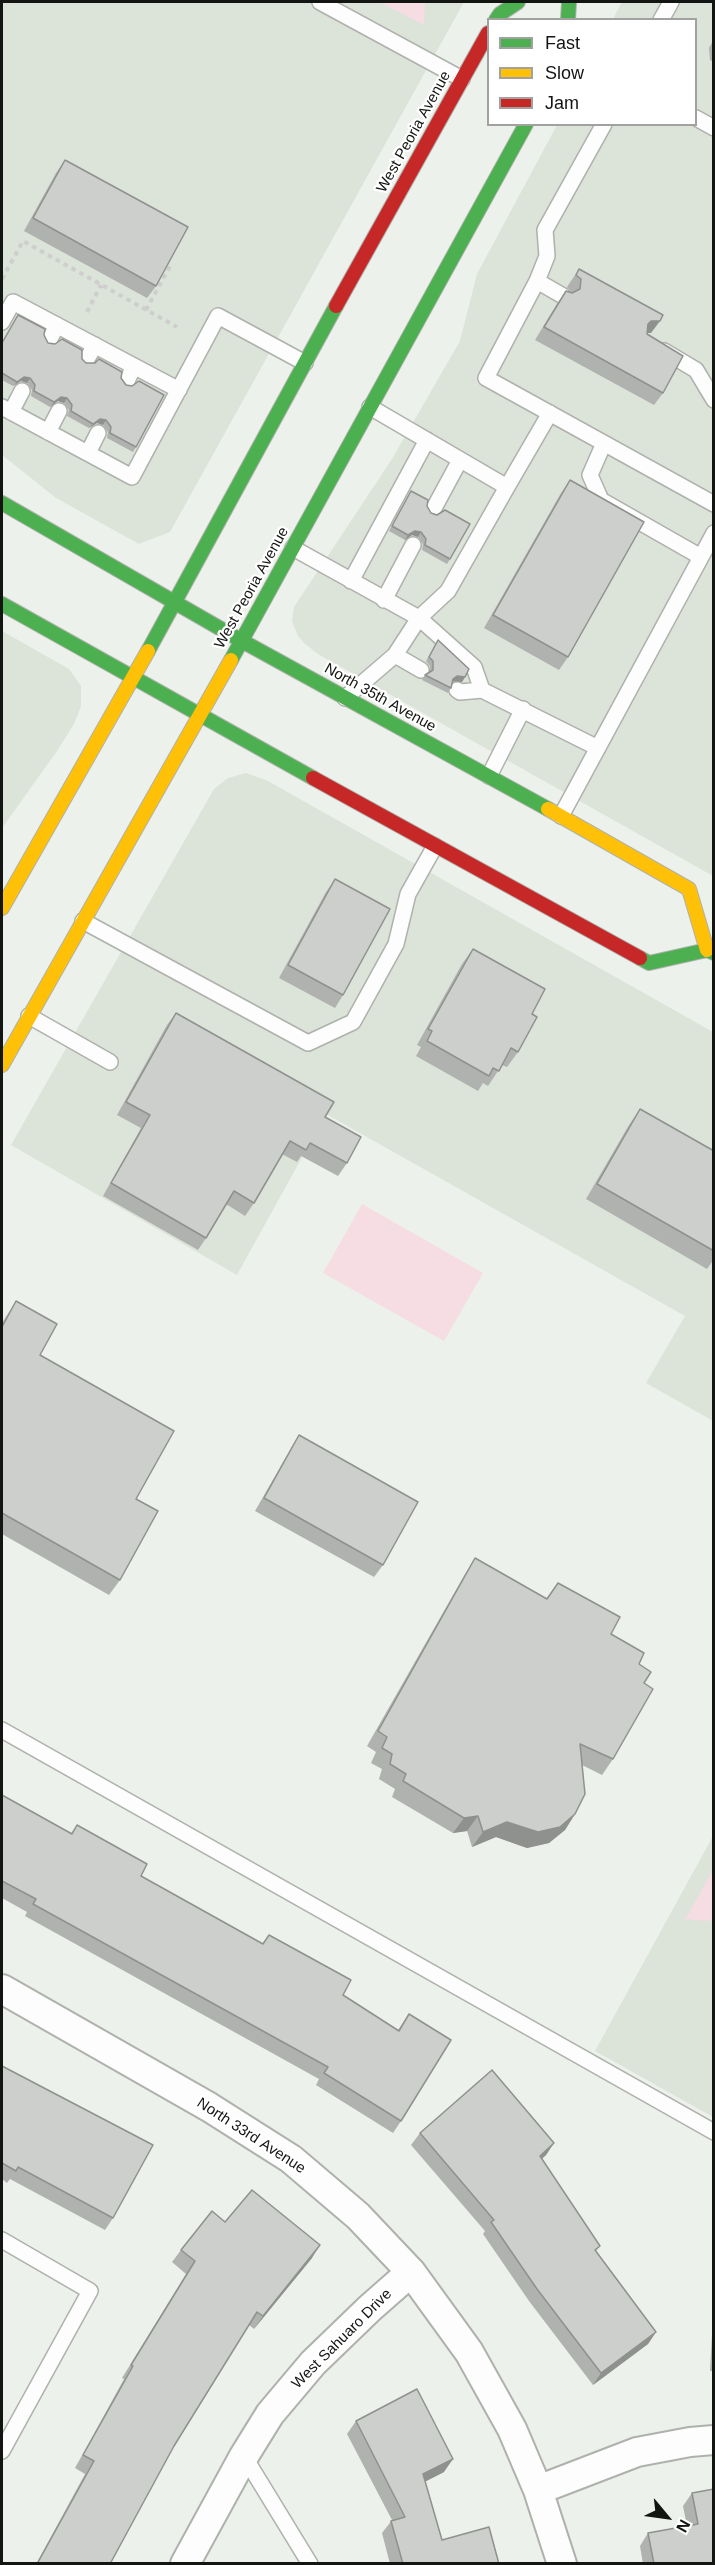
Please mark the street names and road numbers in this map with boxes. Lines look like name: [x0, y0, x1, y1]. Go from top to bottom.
street label: West Peoria Avenue: [373, 68, 455, 196]
street label: West Peoria Avenue: [211, 524, 293, 652]
street label: North 35th Avenue: [321, 660, 439, 736]
street label: North 33rd Avenue: [193, 2094, 309, 2178]
street label: West Sahuaro Drive: [288, 2285, 396, 2393]

